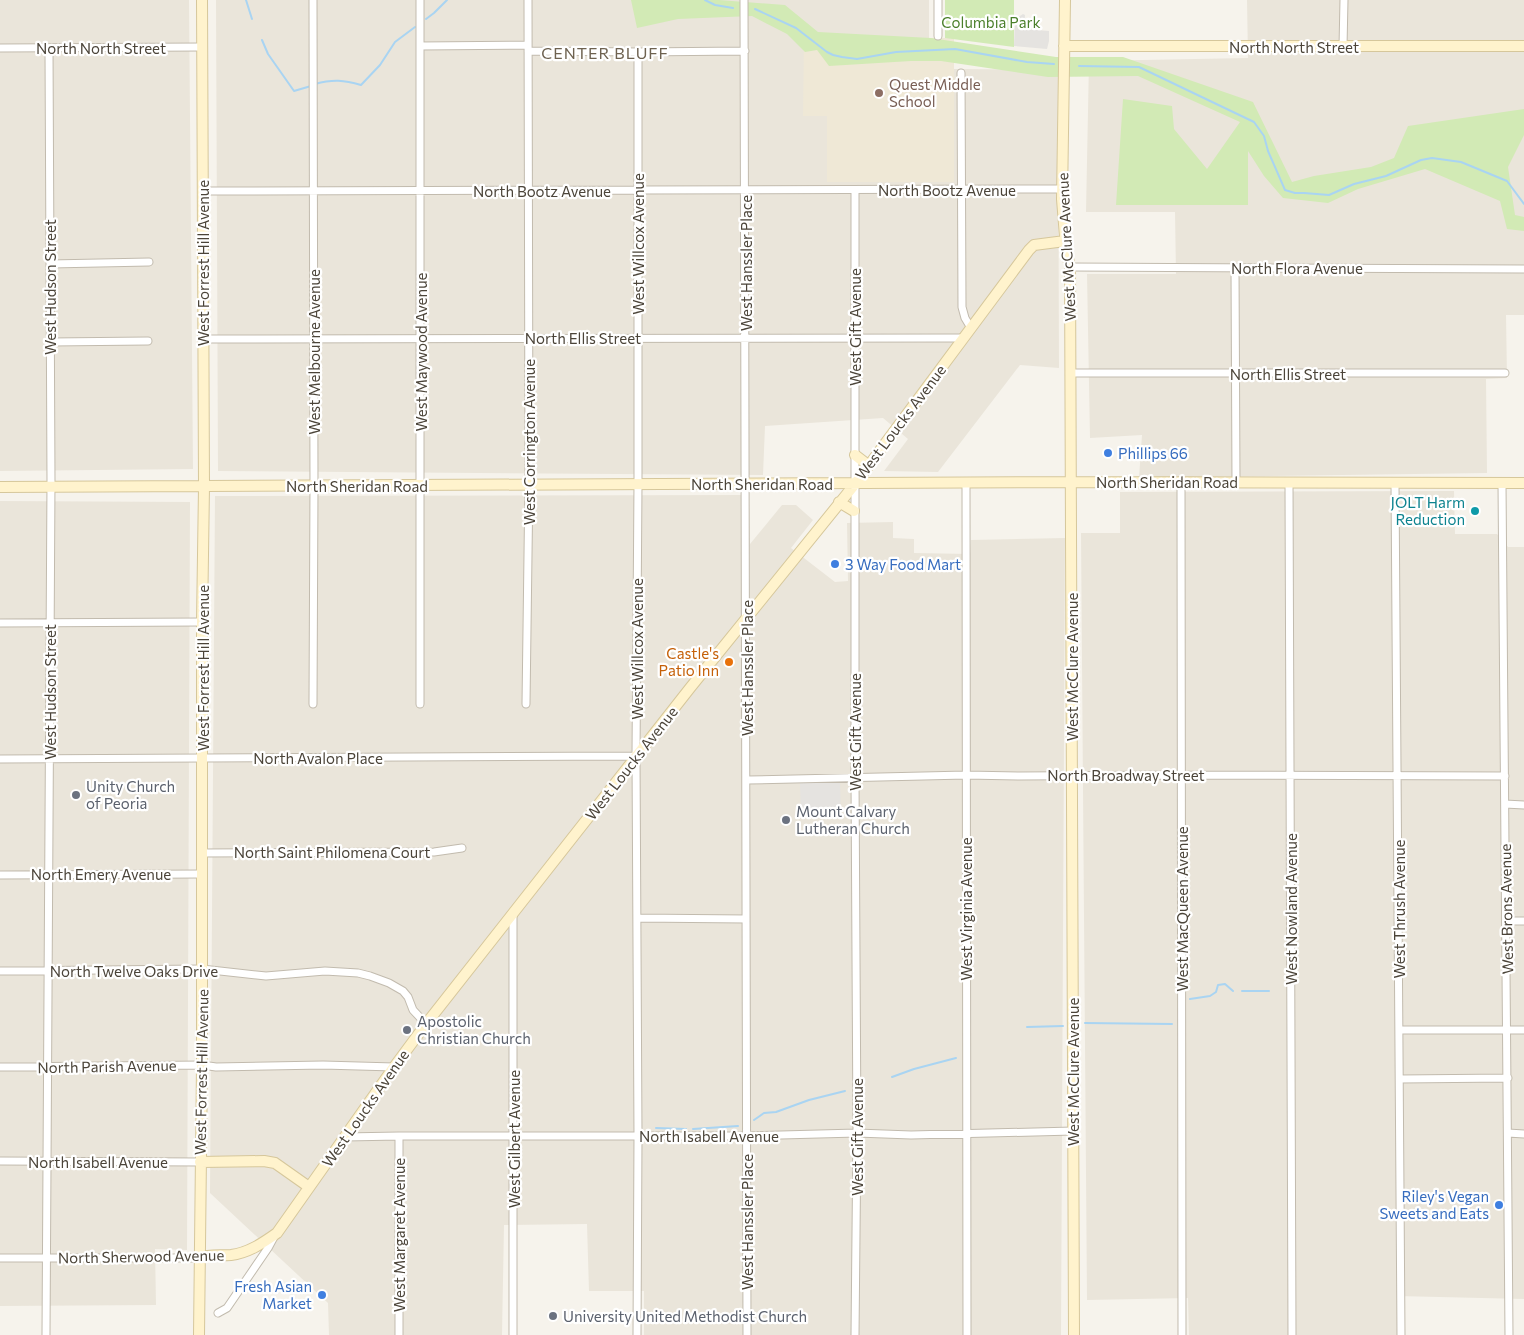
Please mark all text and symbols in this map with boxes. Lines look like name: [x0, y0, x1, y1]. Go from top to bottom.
park label: Columbia Park: [941, 13, 1041, 31]
street label: North North Street: [1229, 38, 1359, 56]
street label: North North Street: [36, 39, 166, 57]
district label: CENTER BLUFF: [541, 43, 669, 62]
place label: Quest Middle School: [889, 75, 981, 110]
marker: Quest Middle School: [873, 87, 885, 99]
street label: West McClure Avenue: [1053, 172, 1079, 322]
street label: West Willcox Avenue: [629, 173, 647, 315]
street label: West Forrest Hill Avenue: [194, 180, 212, 346]
street label: North Bootz Avenue: [878, 181, 1016, 199]
street label: North Bootz Avenue: [473, 182, 611, 200]
street label: West Hanssler Place: [737, 195, 755, 331]
street label: West Hudson Street: [41, 219, 59, 355]
street label: North Flora Avenue: [1231, 259, 1363, 277]
street label: West Gift Avenue: [846, 268, 864, 386]
street label: West Melbourne Avenue: [305, 269, 323, 435]
street label: West Maywood Avenue: [412, 273, 430, 431]
street label: North Ellis Street: [525, 329, 641, 347]
street label: West Corrington Avenue: [520, 359, 538, 525]
street label: West Loucks Avenue: [851, 361, 949, 483]
street label: North Ellis Street: [1230, 365, 1346, 383]
place label: Phillips 66: [1118, 444, 1188, 462]
marker: Phillips 66: [1102, 447, 1114, 459]
street label: North Sheridan Road: [1096, 473, 1238, 491]
street label: North Sheridan Road: [691, 475, 833, 493]
street label: North Sheridan Road: [286, 477, 428, 495]
place label: JOLT Harm Reduction: [1391, 493, 1465, 528]
marker: JOLT Harm Reduction: [1469, 505, 1481, 517]
place label: 3 Way Food Mart: [845, 555, 961, 573]
marker: 3 Way Food Mart: [829, 558, 841, 570]
street label: West Willcox Avenue: [628, 578, 646, 720]
street label: West Forrest Hill Avenue: [194, 585, 212, 751]
street label: West McClure Avenue: [1063, 593, 1081, 741]
street label: West Hanssler Place: [738, 600, 756, 736]
street label: West Hudson Street: [41, 624, 59, 760]
place label: Castle's Patio Inn: [659, 644, 719, 679]
marker: Castle's Patio Inn: [723, 656, 735, 668]
street label: West Gift Avenue: [846, 673, 864, 791]
street label: West Loucks Avenue: [581, 703, 681, 823]
street label: North Avalon Place: [253, 749, 383, 767]
street label: North Broadway Street: [1047, 766, 1205, 784]
place label: Unity Church of Peoria: [86, 777, 175, 812]
marker: Unity Church of Peoria: [70, 789, 82, 801]
place label: Mount Calvary Lutheran Church: [796, 802, 910, 837]
marker: Mount Calvary Lutheran Church: [780, 814, 792, 826]
street label: West MacQueen Avenue: [1173, 826, 1191, 992]
street label: West Nowland Avenue: [1282, 833, 1300, 985]
street label: West Virginia Avenue: [957, 837, 975, 981]
street label: West Thrush Avenue: [1390, 839, 1408, 978]
street label: North Saint Philomena Court: [234, 843, 430, 861]
street label: West Brons Avenue: [1496, 843, 1516, 974]
street label: North Emery Avenue: [31, 865, 171, 883]
street label: North Twelve Oaks Drive: [50, 962, 218, 980]
street label: West Forrest Hill Avenue: [191, 989, 211, 1155]
street label: West McClure Avenue: [1064, 998, 1082, 1146]
place label: Apostolic Christian Church: [417, 1012, 531, 1047]
marker: Apostolic Christian Church: [401, 1024, 413, 1036]
street label: West Loucks Avenue: [318, 1046, 412, 1170]
street label: North Parish Avenue: [37, 1056, 177, 1076]
street label: West Gilbert Avenue: [505, 1070, 523, 1208]
street label: West Gift Avenue: [848, 1078, 866, 1196]
street label: North Isabell Avenue: [639, 1127, 779, 1145]
street label: North Isabell Avenue: [28, 1153, 168, 1171]
street label: West Hanssler Place: [738, 1154, 756, 1290]
street label: West Margaret Avenue: [390, 1158, 408, 1312]
place label: Riley's Vegan Sweets and Eats: [1380, 1187, 1489, 1222]
marker: Riley's Vegan Sweets and Eats: [1493, 1199, 1505, 1211]
street label: North Sherwood Avenue: [58, 1246, 224, 1266]
place label: Fresh Asian Market: [234, 1277, 312, 1312]
marker: Fresh Asian Market: [316, 1289, 328, 1301]
place label: University United Methodist Church: [563, 1307, 807, 1325]
marker: University United Methodist Church: [547, 1310, 559, 1322]

